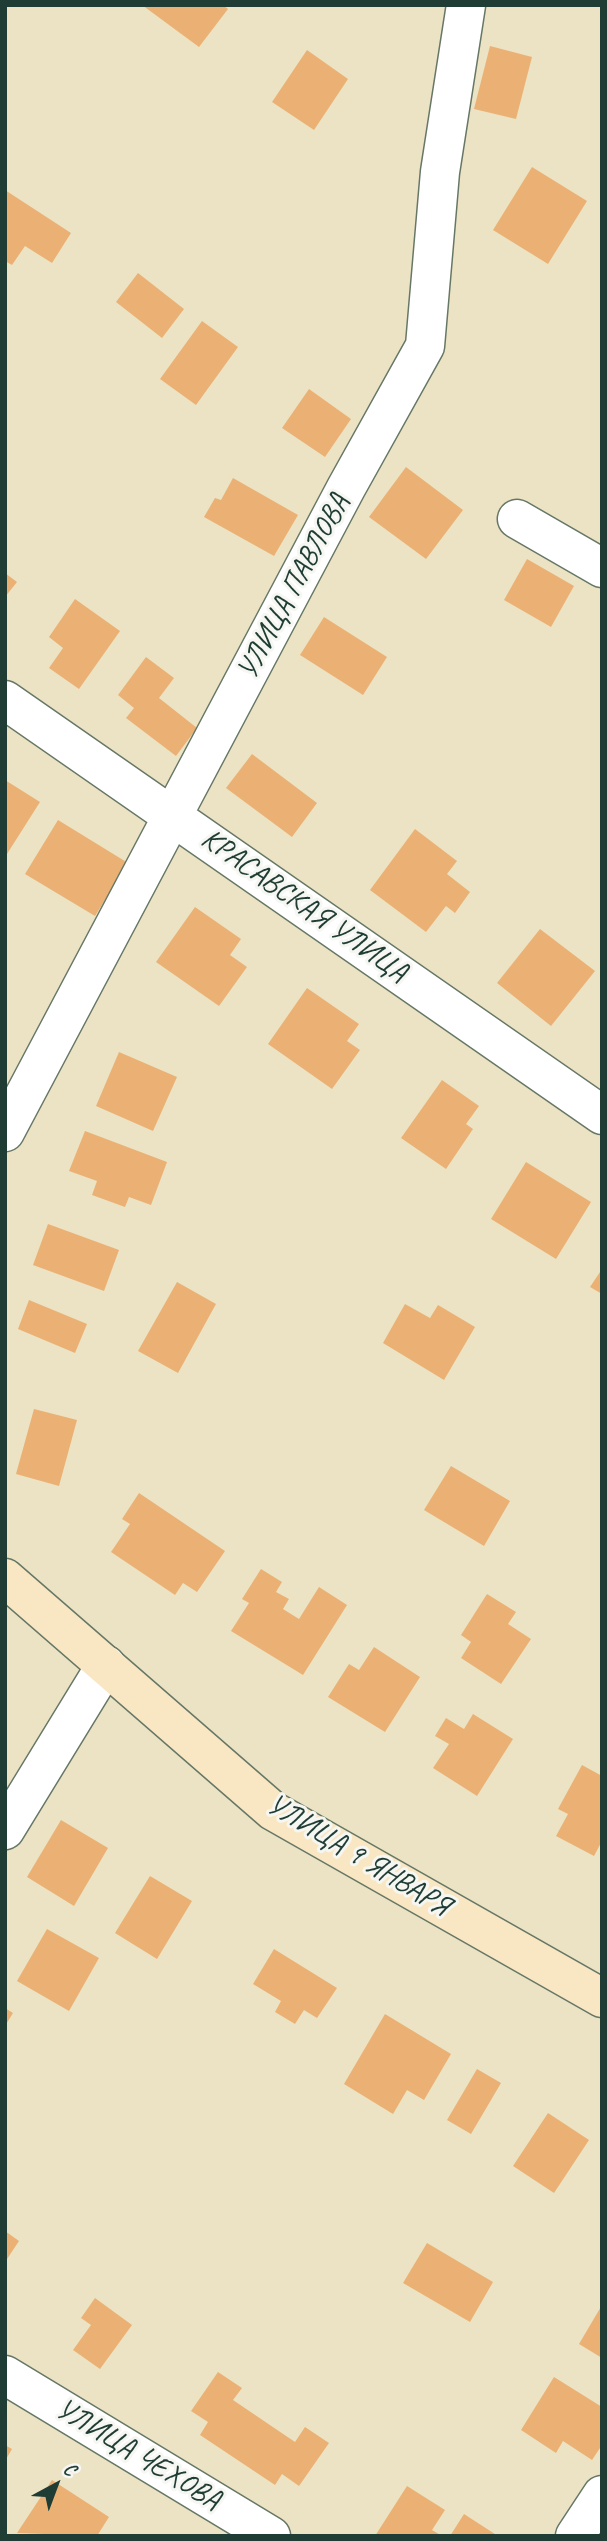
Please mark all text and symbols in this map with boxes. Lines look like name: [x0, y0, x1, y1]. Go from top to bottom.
street label: УЛИЦА ПАВЛОВА: [230, 488, 358, 686]
street label: КРАСАВСКАЯ УЛИЦА: [194, 821, 414, 991]
street label: УЛИЦА 9 ЯНВАРЯ: [260, 1787, 456, 1925]
street label: УЛИЦА ЧЕХОВА: [49, 2391, 227, 2519]
north arrow: [21, 2450, 91, 2520]
text: С: [58, 2457, 81, 2481]

